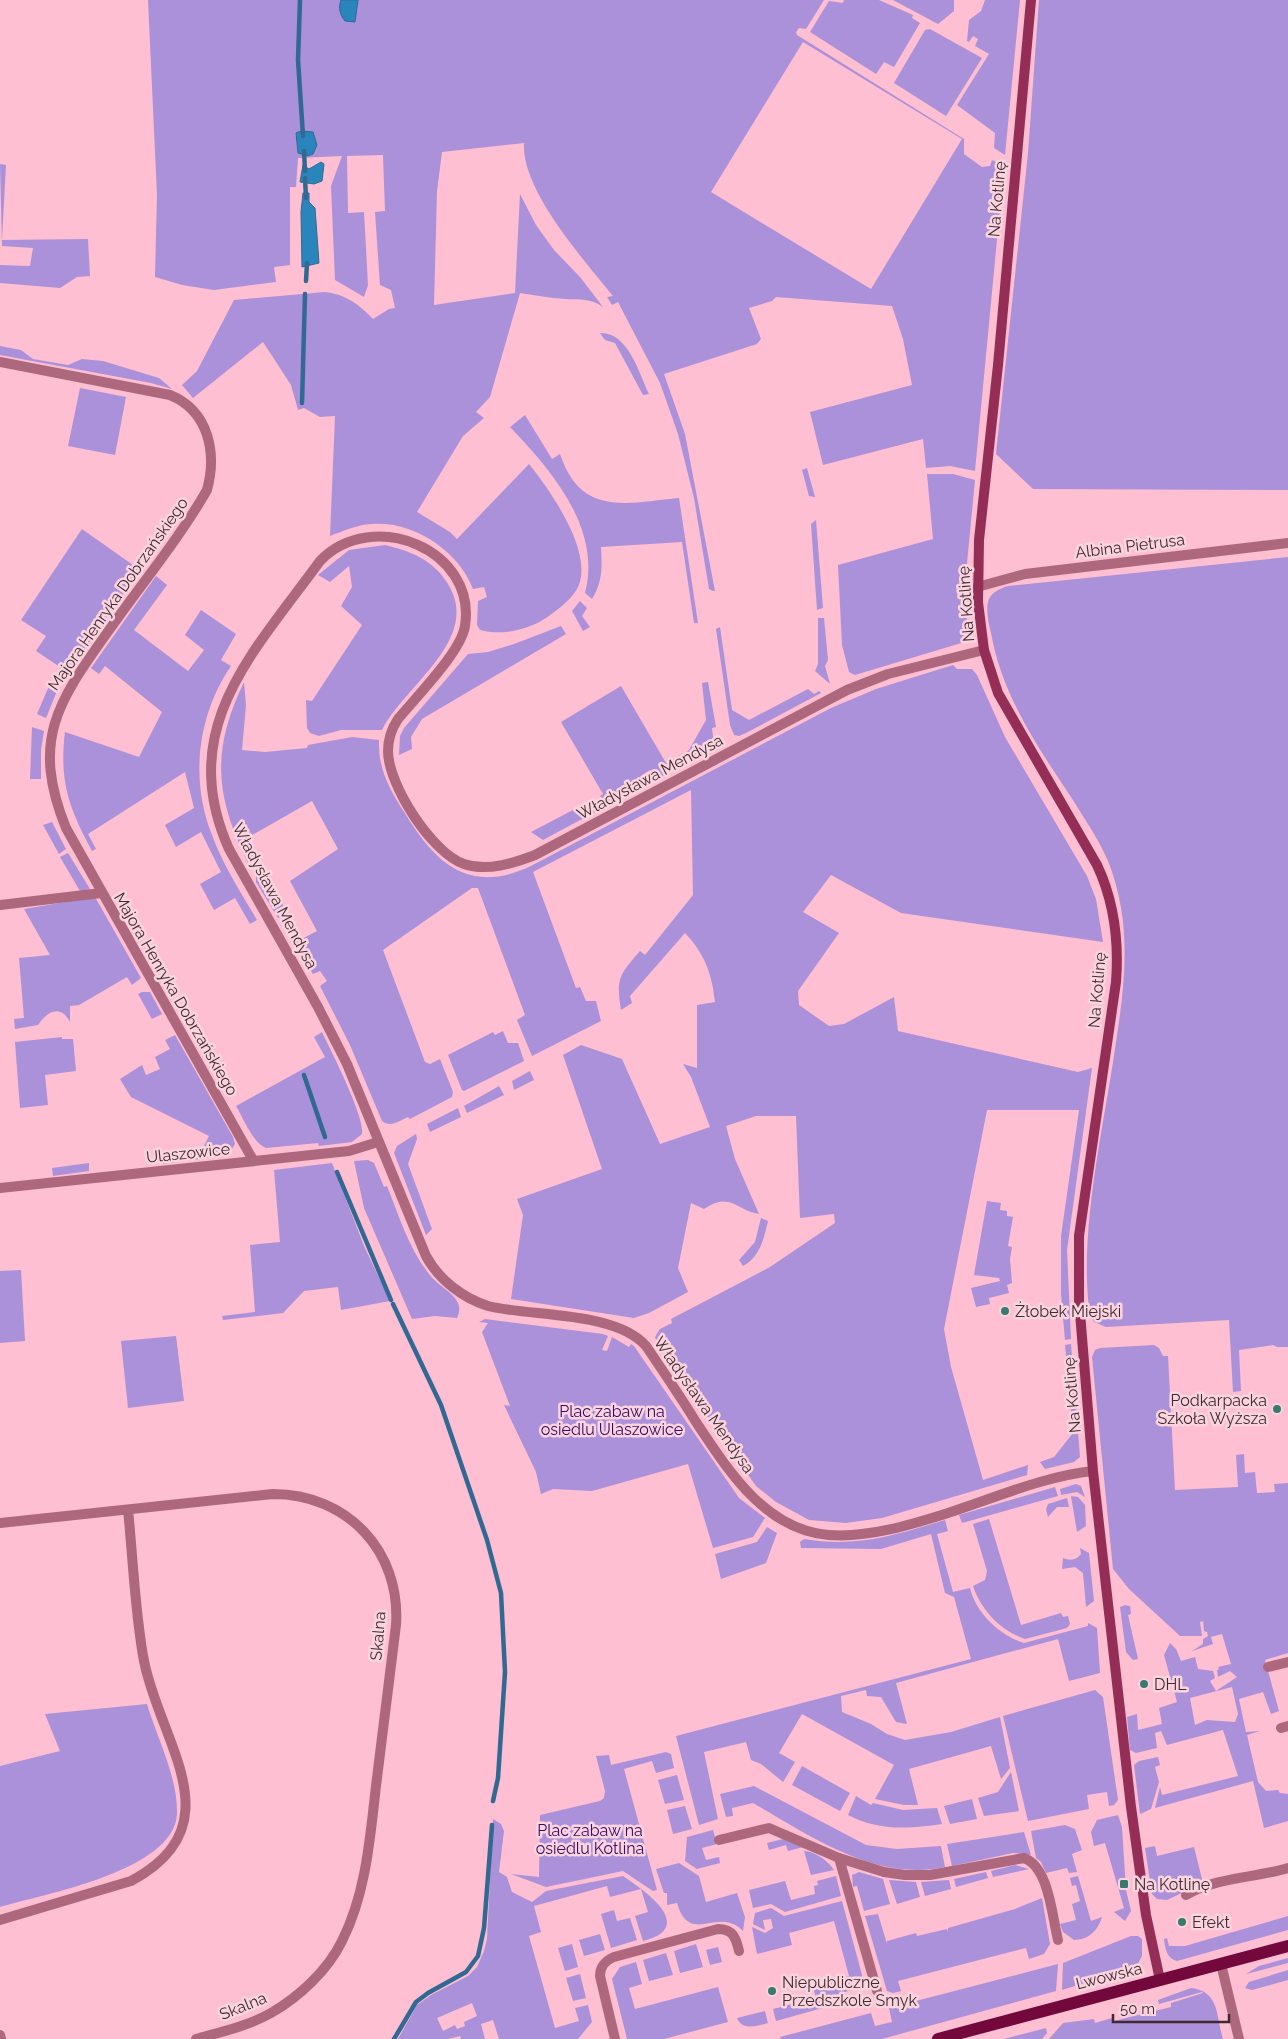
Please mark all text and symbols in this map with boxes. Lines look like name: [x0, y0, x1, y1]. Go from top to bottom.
street label: Na Kotlinę: [984, 160, 1010, 238]
street label: Majora Henryka Dobrzańskiego: [44, 494, 192, 694]
street label: Albina Pietrusa: [1074, 530, 1186, 562]
street label: Na Kotlinę: [954, 565, 978, 643]
street label: Władysława Mendysa: [574, 730, 726, 824]
street label: Władysława Mendysa: [228, 820, 322, 972]
street label: Majora Henryka Dobrzańskiego: [110, 889, 242, 1099]
street label: Na Kotlinę: [1084, 951, 1110, 1029]
street label: Ulaszowice: [145, 1139, 231, 1167]
place label: Żłobek Miejski: [1015, 1301, 1121, 1321]
marker: Żłobek Miejski: [999, 1305, 1011, 1317]
street label: Władysława Mendysa: [650, 1333, 758, 1477]
street label: Na Kotlinę: [1059, 1356, 1085, 1434]
place label: Podkarpacka Szkoła Wyższa: [1158, 1391, 1267, 1428]
park label: Plac zabaw na osiedlu Ulaszowice: [541, 1402, 683, 1439]
marker: Podkarpacka Szkoła Wyższa: [1271, 1403, 1283, 1415]
street label: Skalna: [366, 1611, 390, 1661]
place label: DHL: [1154, 1675, 1187, 1694]
marker: DHL: [1138, 1678, 1150, 1690]
park label: Plac zabaw na osiedlu Kotlina: [536, 1821, 644, 1858]
place label: Na Kotlinę: [1134, 1875, 1210, 1894]
marker: Na Kotlinę: [1118, 1878, 1130, 1890]
place label: Efekt: [1192, 1913, 1230, 1932]
marker: Efekt: [1176, 1916, 1188, 1928]
street label: Lwowska: [1074, 1959, 1144, 1993]
place label: Niepubliczne Przedszkole Smyk: [782, 1973, 918, 2010]
marker: Niepubliczne Przedszkole Smyk: [766, 1985, 778, 1997]
street label: Skalna: [217, 1988, 269, 2024]
scale bar: [1113, 1992, 1229, 2024]
text: 50 m: [1120, 2000, 1155, 2018]

